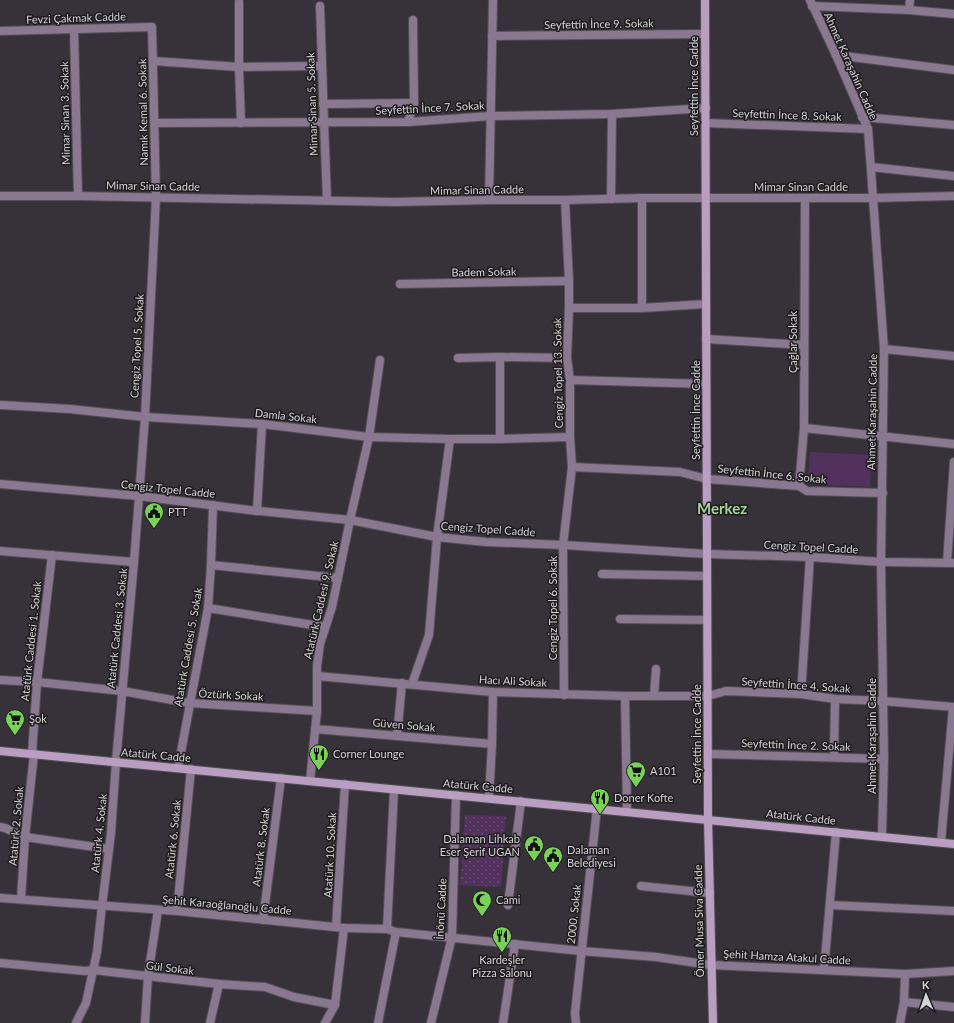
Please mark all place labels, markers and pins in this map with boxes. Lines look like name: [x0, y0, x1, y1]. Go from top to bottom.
public building icon: PTT: [143, 501, 165, 529]
place label: PTT: [168, 505, 188, 518]
supermarket icon: Şok: [4, 708, 26, 736]
place label: Şok: [29, 712, 47, 725]
restaurant icon: Corner Lounge: [308, 743, 330, 771]
place label: Corner Lounge: [333, 747, 404, 760]
supermarket icon: A101: [625, 760, 647, 788]
place label: A101: [650, 764, 677, 777]
restaurant icon: Doner Kofte: [589, 787, 611, 815]
place label: Doner Kofte: [614, 791, 674, 804]
place label: Dalaman Lihkab Eser Şerif UGAN: [440, 832, 520, 858]
public building icon: Dalaman Lihkab Eser Şerif UGAN: [523, 834, 545, 862]
place label: Dalaman Belediyesi: [567, 843, 616, 869]
public building icon: Dalaman Belediyesi: [542, 845, 564, 873]
mosque icon: Cami: [471, 889, 493, 917]
place label: Cami: [496, 893, 521, 906]
restaurant icon: Kardeşler Pizza Salonu: [491, 925, 513, 953]
place label: Kardeşler Pizza Salonu: [472, 953, 532, 979]

